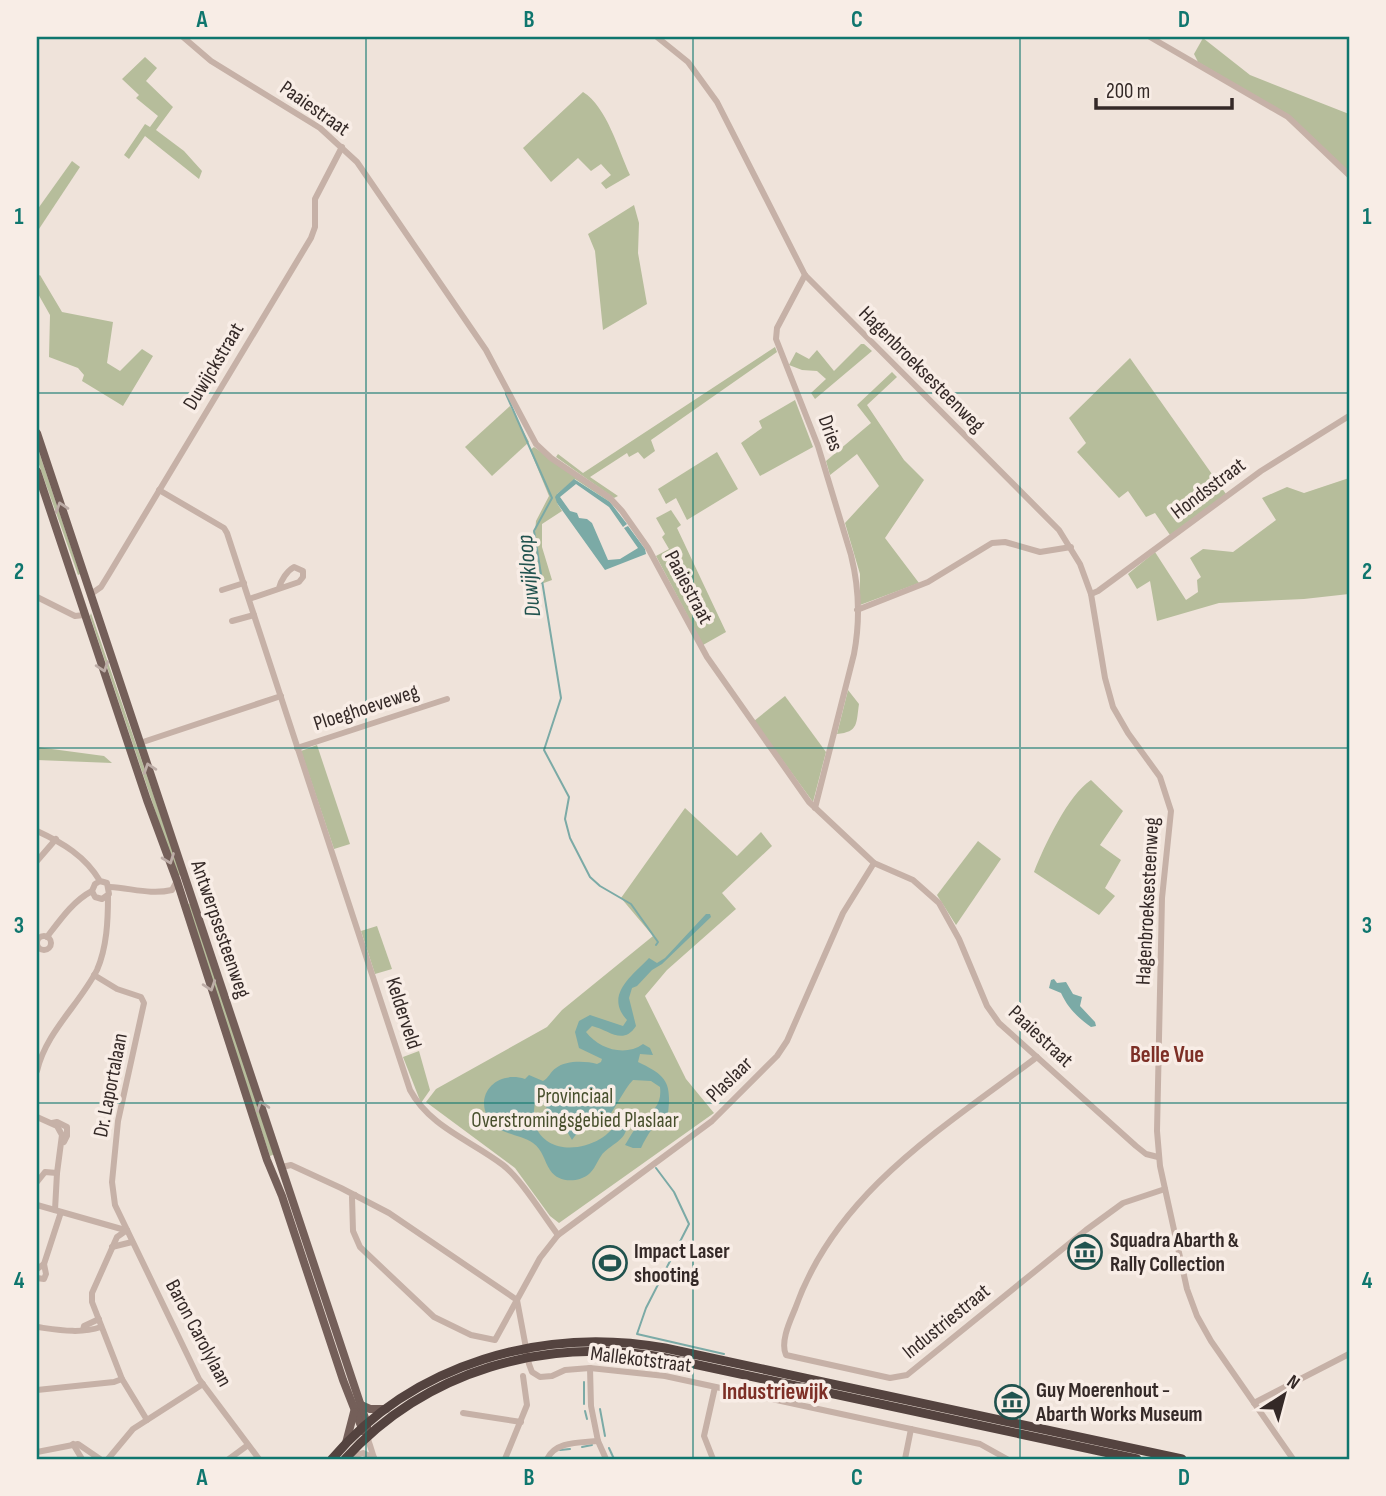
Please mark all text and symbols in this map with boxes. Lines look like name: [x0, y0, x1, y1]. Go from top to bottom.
text: A: [196, 6, 209, 34]
text: B: [524, 6, 535, 34]
text: C: [851, 6, 863, 34]
text: D: [1178, 6, 1190, 34]
scale bar: [1096, 66, 1232, 110]
street label: Paaiestraat: [275, 75, 354, 141]
text: 200 m: [1106, 79, 1150, 104]
text: 1: [14, 203, 24, 231]
text: 1: [1362, 203, 1372, 231]
street label: Hagenbroeksesteenweg: [853, 301, 990, 438]
street label: Duwijckstraat: [178, 318, 249, 414]
street label: Dries: [813, 412, 848, 454]
street label: Hondsstraat: [1166, 452, 1250, 524]
one-way arrow: [55, 501, 69, 513]
water label: Duwijkloop: [511, 533, 547, 618]
street label: Paaiestraat: [659, 546, 718, 628]
text: 2: [14, 558, 24, 586]
text: 2: [1362, 558, 1372, 586]
one-way arrow: [95, 660, 109, 672]
street label: Ploeghoeveweg: [310, 679, 422, 736]
one-way arrow: [142, 762, 157, 774]
street label: Hagenbroeksesteenweg: [1131, 817, 1164, 986]
one-way arrow: [160, 852, 174, 864]
street label: Antwerpsesteenweg: [185, 856, 256, 1001]
text: 3: [14, 912, 24, 940]
text: 3: [1362, 912, 1372, 940]
street label: Kelderveld: [380, 974, 427, 1052]
one-way arrow: [202, 980, 216, 992]
street label: Paaiestraat: [1003, 1000, 1078, 1073]
street label: Dr. Laportalaan: [88, 1031, 133, 1139]
district label: Belle Vue: [1130, 1041, 1204, 1069]
street label: Plaslaar: [701, 1051, 758, 1107]
park label: Provinciaal Overstromingsgebied Plaslaar: [471, 1084, 679, 1133]
one-way arrow: [256, 1101, 270, 1113]
place label: Squadra Abarth & Rally Collection: [1110, 1228, 1239, 1277]
museum icon: Squadra Abarth & Rally Collection: [1066, 1233, 1104, 1271]
place label: Impact Laser shooting: [634, 1239, 730, 1288]
sports icon: Impact Laser shooting: [591, 1244, 629, 1282]
text: 4: [14, 1267, 25, 1295]
text: 4: [1362, 1267, 1373, 1295]
street label: Baron Carolylaan: [160, 1275, 237, 1391]
street label: Industriestraat: [898, 1279, 995, 1364]
street label: Mallekotstraat: [589, 1341, 693, 1378]
north arrow: [1250, 1360, 1320, 1430]
text: N: [1282, 1370, 1304, 1395]
district label: Industriewijk: [722, 1378, 828, 1406]
place label: Guy Moerenhout - Abarth Works Museum: [1035, 1378, 1203, 1427]
museum icon: Guy Moerenhout - Abarth Works Museum: [993, 1383, 1031, 1421]
text: A: [196, 1464, 209, 1492]
text: B: [524, 1464, 535, 1492]
text: C: [851, 1464, 863, 1492]
text: D: [1178, 1464, 1190, 1492]

